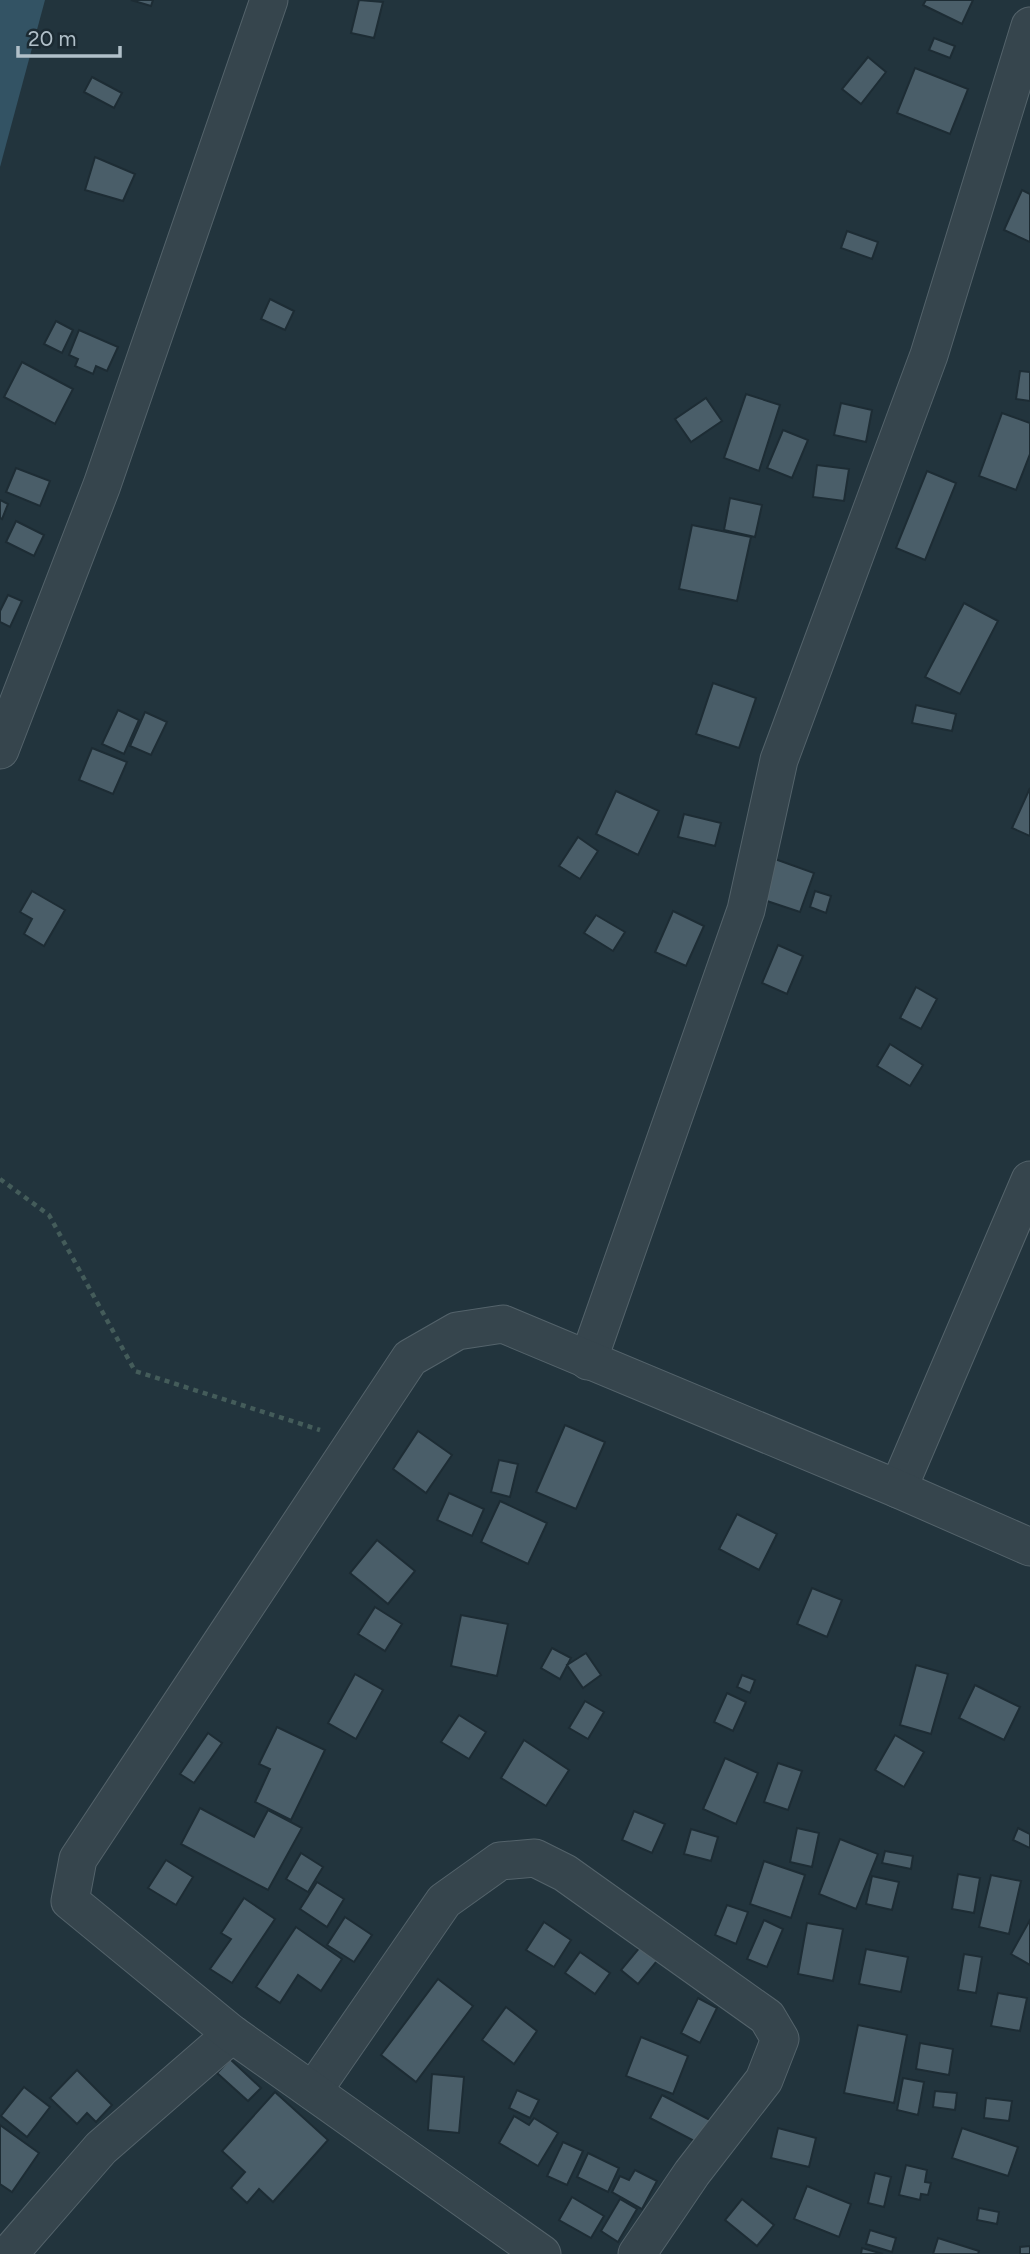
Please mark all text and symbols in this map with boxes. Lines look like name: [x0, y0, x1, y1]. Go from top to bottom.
scale bar: [18, 14, 119, 58]
text: 20 m: [28, 26, 76, 51]

